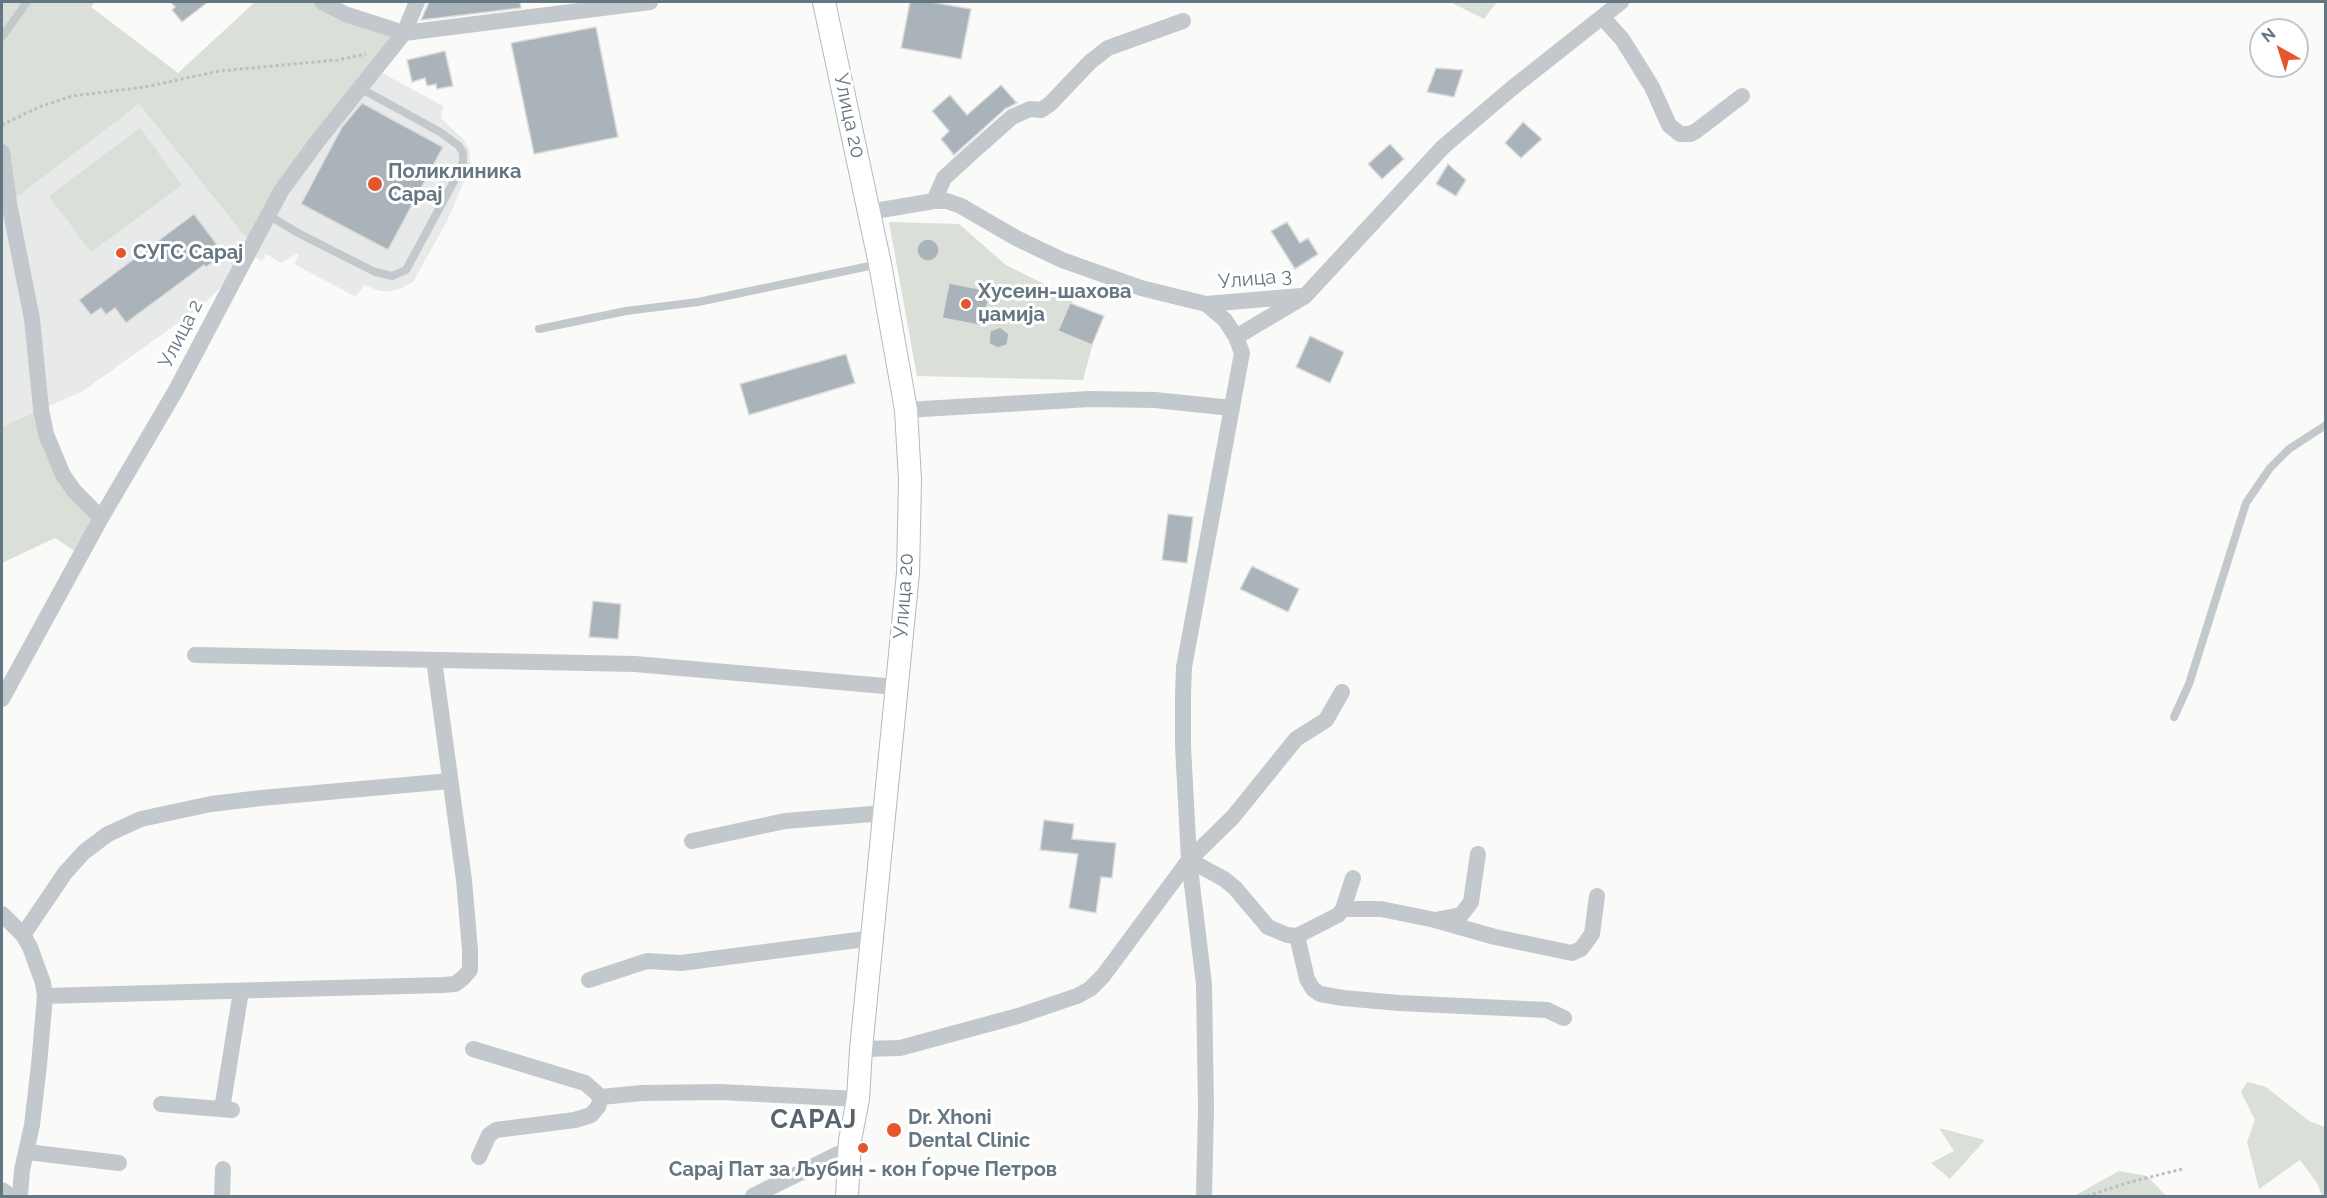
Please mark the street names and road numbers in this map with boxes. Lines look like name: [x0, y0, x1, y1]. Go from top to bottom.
street label: Улица 20: [828, 72, 870, 160]
street label: Улица 3: [1217, 264, 1293, 294]
street label: Улица 2: [154, 296, 208, 372]
street label: Улица 20: [889, 552, 919, 640]

